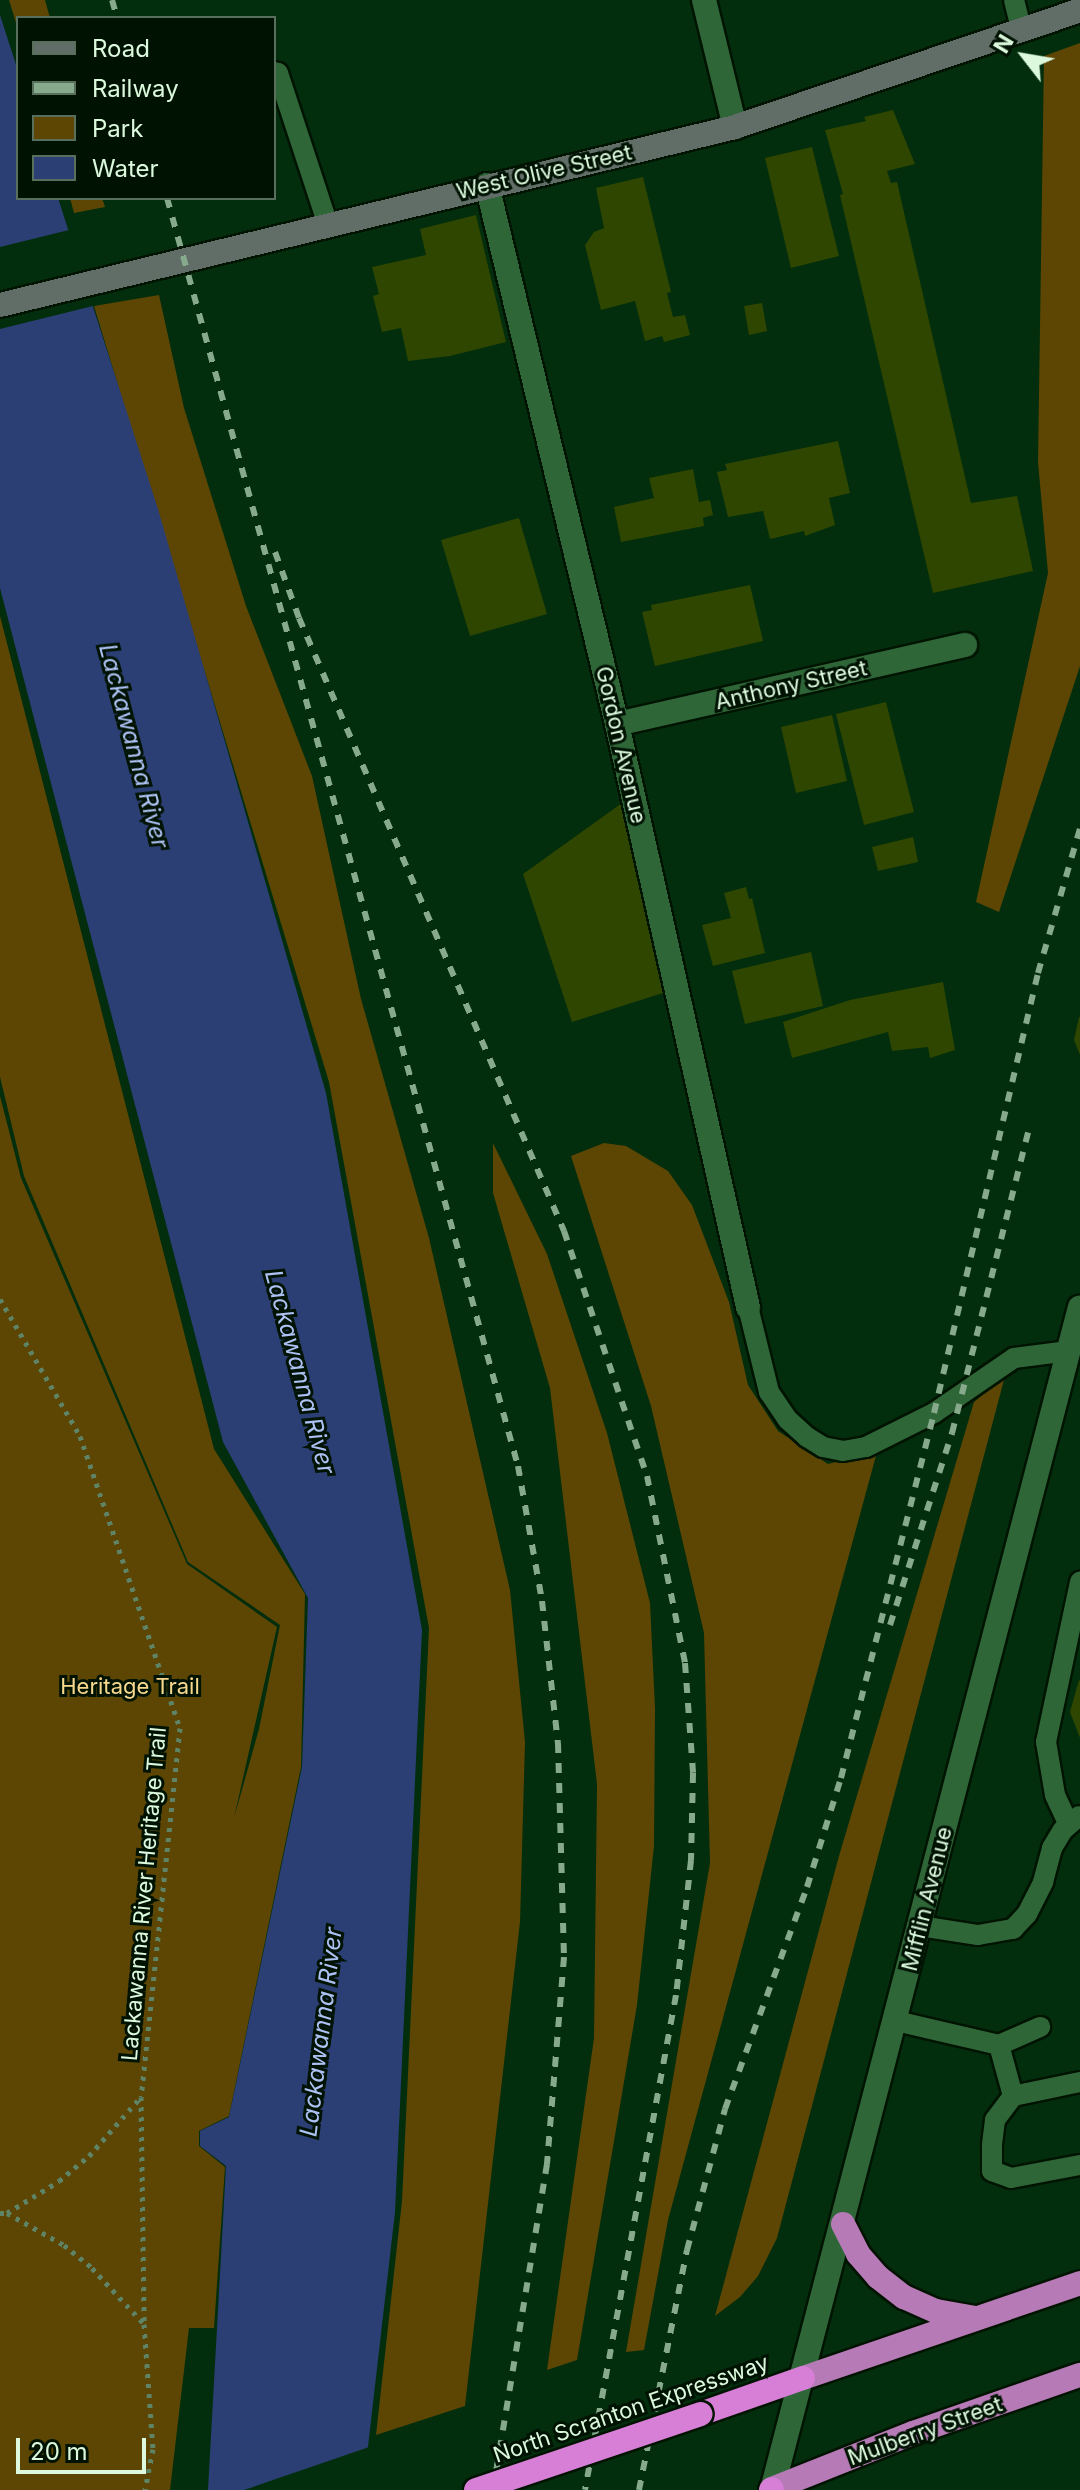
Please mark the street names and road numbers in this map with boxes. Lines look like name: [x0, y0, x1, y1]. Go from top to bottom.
street label: West Olive Street: [454, 139, 634, 205]
street label: Anthony Street: [713, 655, 869, 715]
street label: Gordon Avenue: [590, 664, 652, 826]
street label: Lackawanna River Heritage Trail: [116, 1726, 172, 2062]
street label: Mifflin Avenue: [896, 1824, 958, 1974]
street label: North Scranton Expressway: [490, 2349, 772, 2469]
street label: Mulberry Street: [844, 2391, 1006, 2471]

